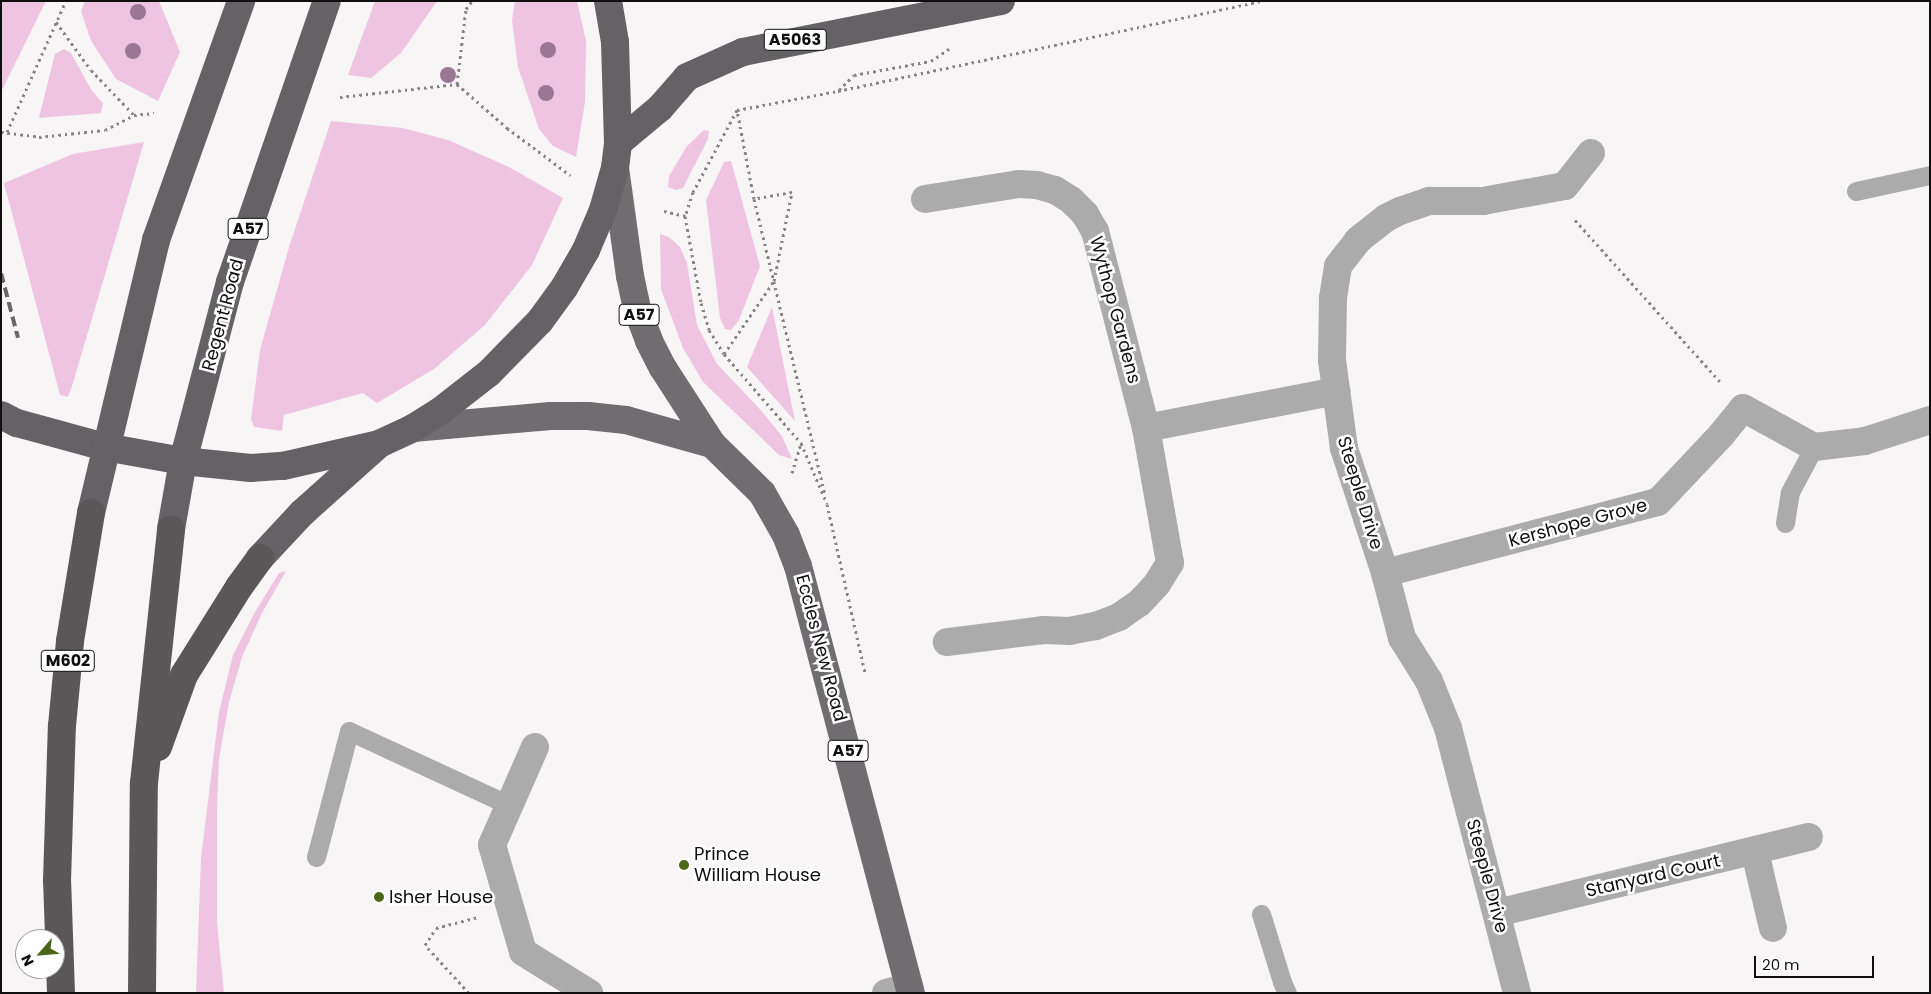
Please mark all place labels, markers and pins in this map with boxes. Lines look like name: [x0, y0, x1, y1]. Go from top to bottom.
place label: Prince William House: [694, 844, 821, 886]
marker: Prince William House: [678, 859, 690, 871]
place label: Isher House: [389, 886, 493, 908]
marker: Isher House: [373, 891, 385, 903]

